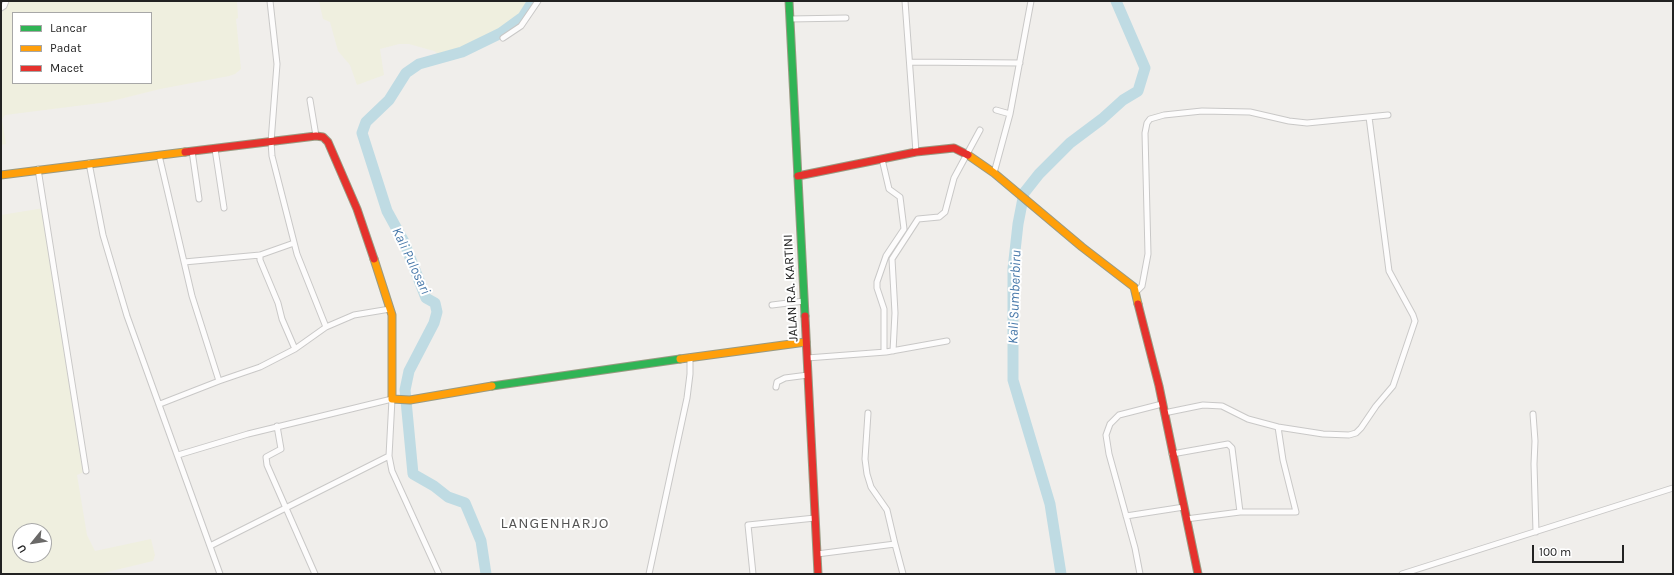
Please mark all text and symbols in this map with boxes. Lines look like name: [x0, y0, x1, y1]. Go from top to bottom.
legend: [12, 12, 152, 84]
text: Lancar: [50, 21, 87, 35]
text: Padat: [50, 41, 81, 55]
text: Macet: [50, 61, 84, 75]
water label: Kali Pulosari: [388, 225, 434, 297]
street label: JALAN R.A. KARTINI: [780, 234, 802, 342]
water label: Kali Sumberbiru: [1005, 250, 1025, 344]
district label: LANGENHARJO: [501, 515, 609, 533]
north arrow: [12, 523, 52, 563]
scale bar: [1534, 537, 1626, 563]
text: U: [15, 542, 30, 555]
text: 100 m: [1539, 545, 1571, 559]

